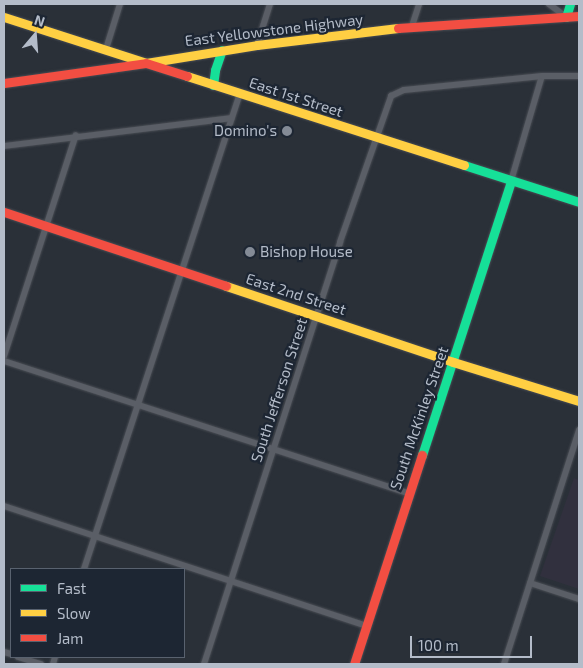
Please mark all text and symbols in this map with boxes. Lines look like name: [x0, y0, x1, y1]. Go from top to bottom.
north arrow: [10, 10, 60, 60]
street label: East Yellowstone Highway: [184, 10, 364, 50]
text: N: [32, 11, 47, 30]
street label: East 1st Street: [247, 73, 345, 121]
place label: Domino's: [214, 122, 277, 140]
marker: Domino's: [281, 125, 293, 137]
place label: Bishop House: [260, 243, 353, 261]
marker: Bishop House: [244, 246, 256, 258]
street label: East 2nd Street: [244, 269, 348, 319]
street label: South Jefferson Street: [247, 315, 311, 465]
street label: South McKinley Street: [386, 344, 452, 492]
legend: [10, 568, 185, 658]
text: Fast: [57, 579, 86, 597]
text: Slow: [57, 604, 91, 622]
scale bar: [413, 626, 536, 658]
text: Jam: [57, 629, 83, 647]
text: 100 m: [418, 636, 459, 654]

